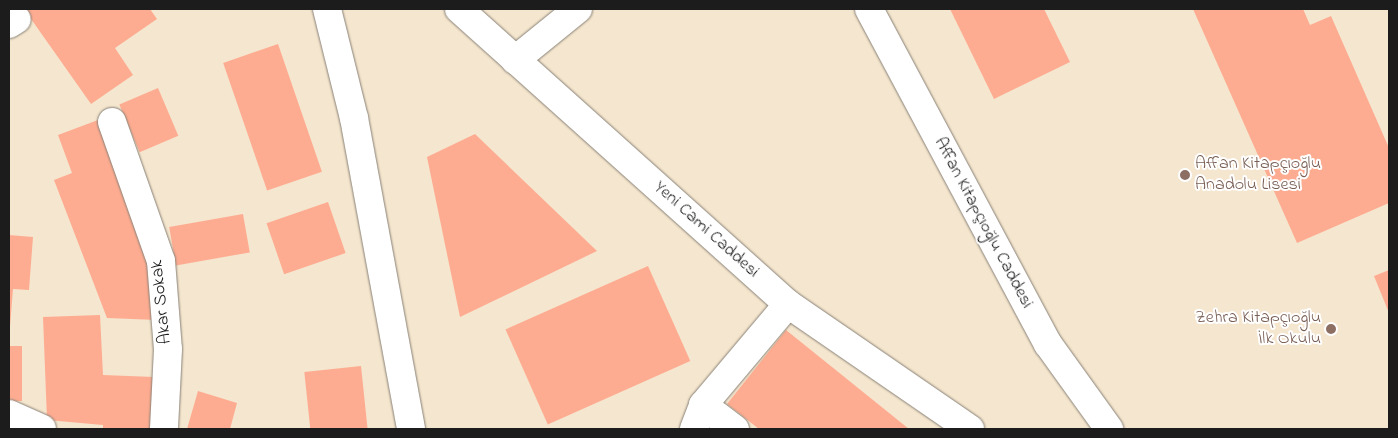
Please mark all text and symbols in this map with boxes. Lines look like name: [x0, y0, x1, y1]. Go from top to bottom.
street label: Affan Kitapçıoğlu Caddesi: [929, 134, 1037, 312]
place label: Affan Kitapçıoğlu Anadolu Lisesi: [1195, 154, 1321, 196]
marker: Affan Kitapçıoğlu Anadolu Lisesi: [1179, 169, 1191, 181]
street label: Yeni Cami Caddesi: [649, 177, 763, 283]
street label: Akar Sokak: [147, 259, 177, 345]
place label: Zehra Kitapçıoğlu İlk Okulu: [1196, 308, 1321, 350]
marker: Zehra Kitapçıoğlu İlk Okulu: [1325, 323, 1337, 335]

